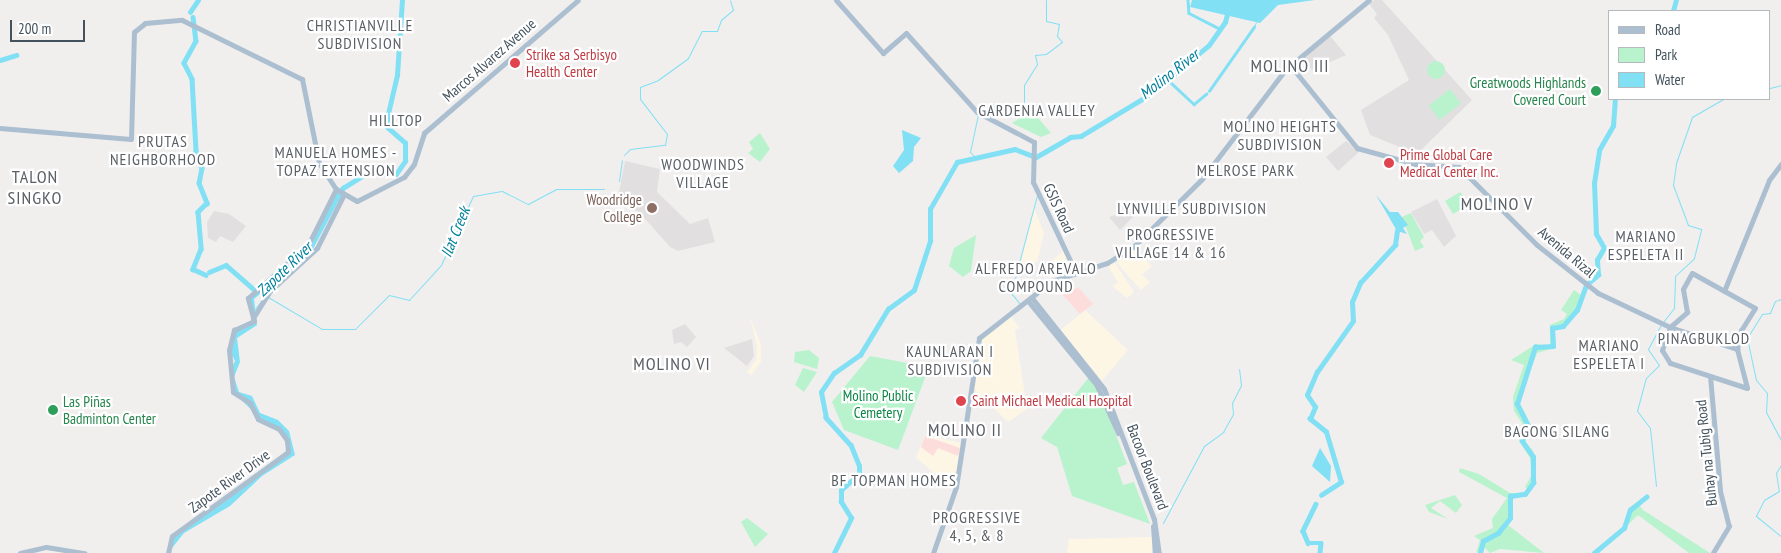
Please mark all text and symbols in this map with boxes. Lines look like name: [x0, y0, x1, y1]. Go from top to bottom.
scale bar: [12, 10, 88, 42]
legend: [1608, 10, 1771, 100]
street label: Marcos Alvarez Avenue: [438, 14, 540, 106]
district label: CHRISTIANVILLE SUBDIVISION: [305, 15, 415, 53]
text: 200 m: [18, 19, 51, 38]
text: Road: [1655, 20, 1681, 39]
place label: Strike sa Serbisyo Health Center: [526, 45, 617, 80]
water label: Molino River: [1136, 45, 1202, 103]
text: Park: [1655, 45, 1677, 64]
district label: MOLINO III: [1249, 55, 1331, 77]
marker: Strike sa Serbisyo Health Center: [508, 56, 522, 70]
text: Water: [1655, 70, 1685, 89]
place label: Greatwoods Highlands Covered Court: [1470, 73, 1586, 108]
marker: Greatwoods Highlands Covered Court: [1590, 85, 1602, 97]
district label: GARDENIA VALLEY: [976, 100, 1098, 120]
district label: HILLTOP: [368, 110, 424, 130]
district label: MOLINO HEIGHTS SUBDIVISION: [1221, 116, 1339, 154]
district label: PRUTAS NEIGHBORHOOD: [108, 131, 218, 169]
district label: MANUELA HOMES - TOPAZ EXTENSION: [272, 142, 400, 180]
place label: Prime Global Care Medical Center Inc.: [1400, 145, 1498, 180]
district label: WOODWINDS VILLAGE: [660, 154, 746, 192]
marker: Prime Global Care Medical Center Inc.: [1382, 156, 1396, 170]
district label: MELROSE PARK: [1195, 160, 1297, 180]
district label: TALON SINGKO: [7, 167, 63, 210]
street label: GSIS Road: [1040, 180, 1078, 236]
place label: Woodridge College: [586, 190, 642, 225]
district label: MOLINO V: [1460, 193, 1534, 215]
district label: LYNVILLE SUBDIVISION: [1115, 198, 1269, 218]
marker: Woodridge College: [646, 202, 658, 214]
water label: Ilat Creek: [436, 204, 474, 260]
street label: Avenida Rizal: [1535, 223, 1599, 281]
district label: PROGRESSIVE VILLAGE 14 & 16: [1114, 224, 1228, 262]
district label: MARIANO ESPELETA II: [1606, 226, 1686, 264]
water label: Zapote River: [252, 238, 316, 300]
district label: ALFREDO AREVALO COMPOUND: [973, 258, 1099, 296]
district label: PINAGBUKLOD: [1656, 328, 1752, 348]
district label: MARIANO ESPELETA I: [1572, 335, 1646, 373]
district label: KAUNLARAN I SUBDIVISION: [905, 341, 995, 379]
district label: MOLINO VI: [632, 353, 712, 375]
park label: Molino Public Cemetery: [843, 386, 913, 421]
place label: Las Piñas Badminton Center: [63, 392, 156, 427]
place label: Saint Michael Medical Hospital: [972, 392, 1132, 410]
marker: Saint Michael Medical Hospital: [954, 394, 968, 408]
street label: Buhay na Tubig Road: [1691, 398, 1721, 508]
marker: Las Piñas Badminton Center: [47, 404, 59, 416]
district label: MOLINO II: [927, 419, 1003, 441]
district label: BAGONG SILANG: [1503, 421, 1611, 441]
street label: Bacoor Boulevard: [1123, 422, 1173, 512]
street label: Zapote River Drive: [185, 446, 273, 516]
district label: BF TOPMAN HOMES: [829, 470, 959, 490]
district label: PROGRESSIVE 4, 5, & 8: [931, 507, 1023, 545]

